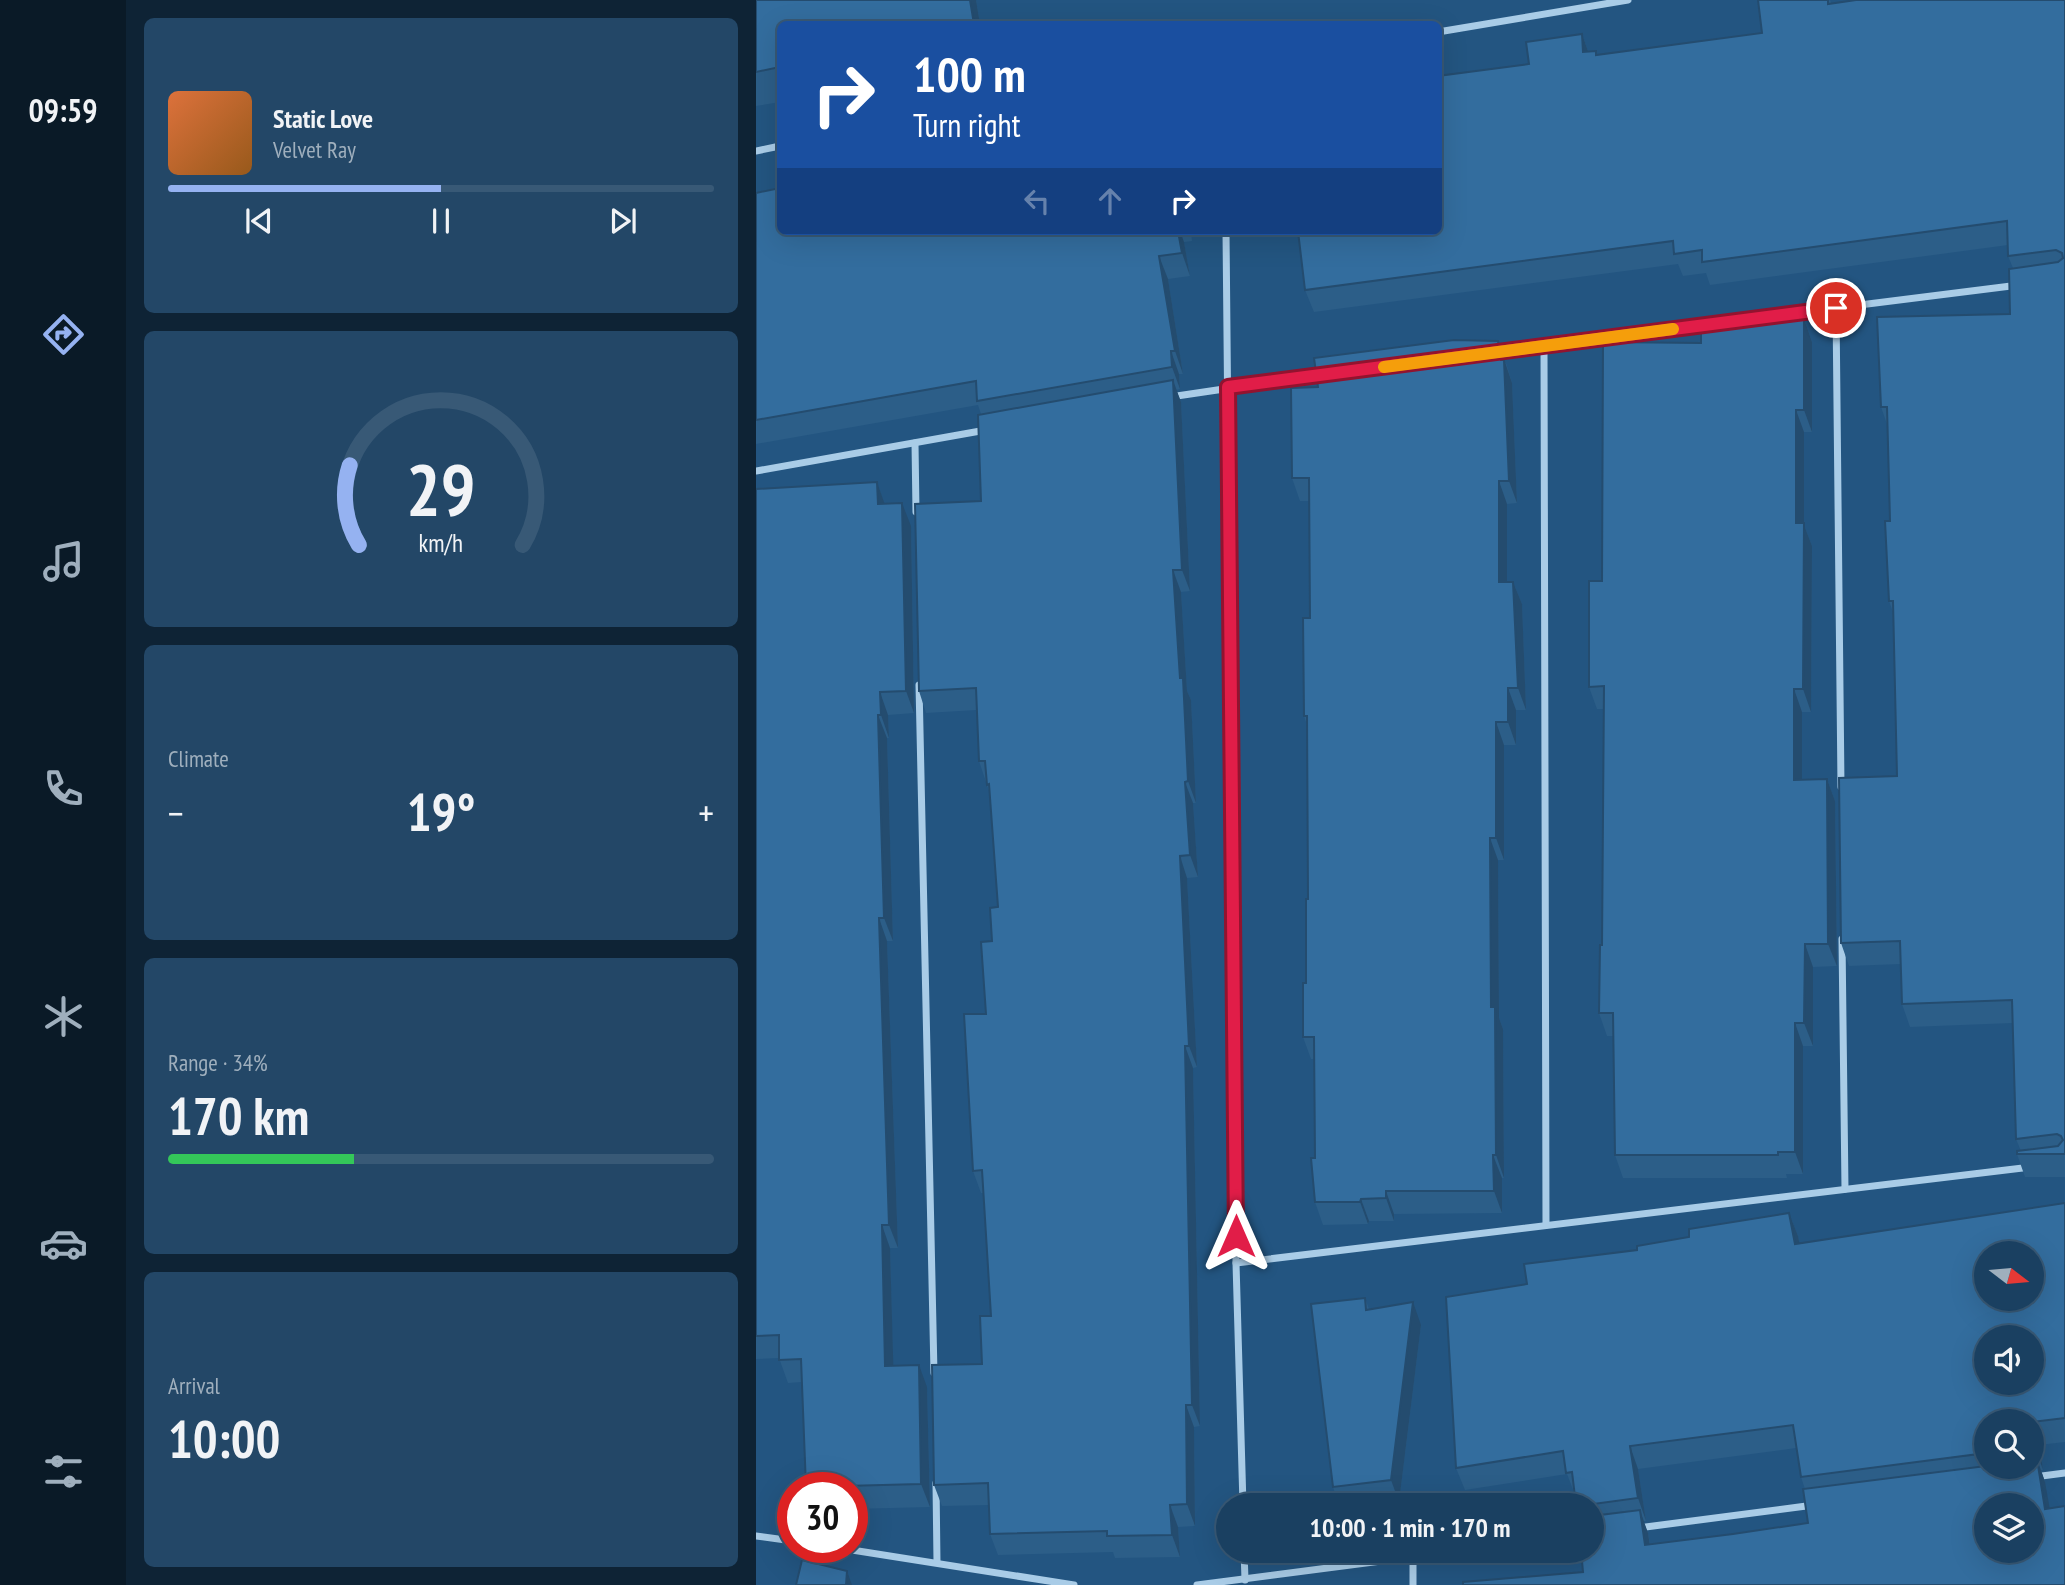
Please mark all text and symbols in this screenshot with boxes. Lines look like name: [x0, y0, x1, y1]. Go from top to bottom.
text: 100 m: [913, 42, 1026, 106]
icon: right: [798, 49, 889, 140]
text: 09:59: [28, 89, 98, 131]
text: Static Love: [273, 102, 373, 135]
text: Turn right: [913, 104, 1021, 146]
text: Velvet Ray: [273, 135, 356, 164]
icon: left: [1018, 182, 1056, 220]
icon: ahead: [1091, 182, 1129, 220]
icon: right: [1164, 182, 1202, 220]
icon: previous: [240, 202, 278, 240]
icon: pause: [422, 202, 460, 240]
icon: next: [604, 202, 642, 240]
pin: [1806, 278, 1866, 338]
icon: arrive: [1817, 289, 1855, 327]
icon: directions: [39, 310, 88, 359]
text: 29: [406, 442, 476, 536]
text: km/h: [419, 527, 463, 559]
icon: music: [39, 537, 88, 586]
text: Climate: [168, 744, 229, 773]
icon: phone: [39, 764, 88, 813]
text: 19°: [407, 778, 475, 845]
text: −: [168, 788, 184, 837]
text: +: [698, 788, 714, 837]
icon: climate: [39, 992, 88, 1041]
text: Range · 34%: [168, 1048, 268, 1077]
text: 170 km: [168, 1082, 309, 1149]
position arrow: [1199, 1199, 1273, 1273]
icon: car: [39, 1219, 88, 1268]
north arrow: [1974, 1241, 2044, 1311]
map controls: [1974, 1241, 2044, 1563]
button: sound: [1974, 1325, 2044, 1395]
text: Arrival: [168, 1371, 220, 1400]
text: 10:00: [168, 1405, 280, 1472]
button: search: [1974, 1409, 2044, 1479]
icon: filters: [39, 1447, 88, 1496]
speed limit sign: 30: [777, 1472, 868, 1563]
button: layers: [1974, 1493, 2044, 1563]
text: 10:00 · 1 min · 170 m: [1310, 1511, 1510, 1544]

